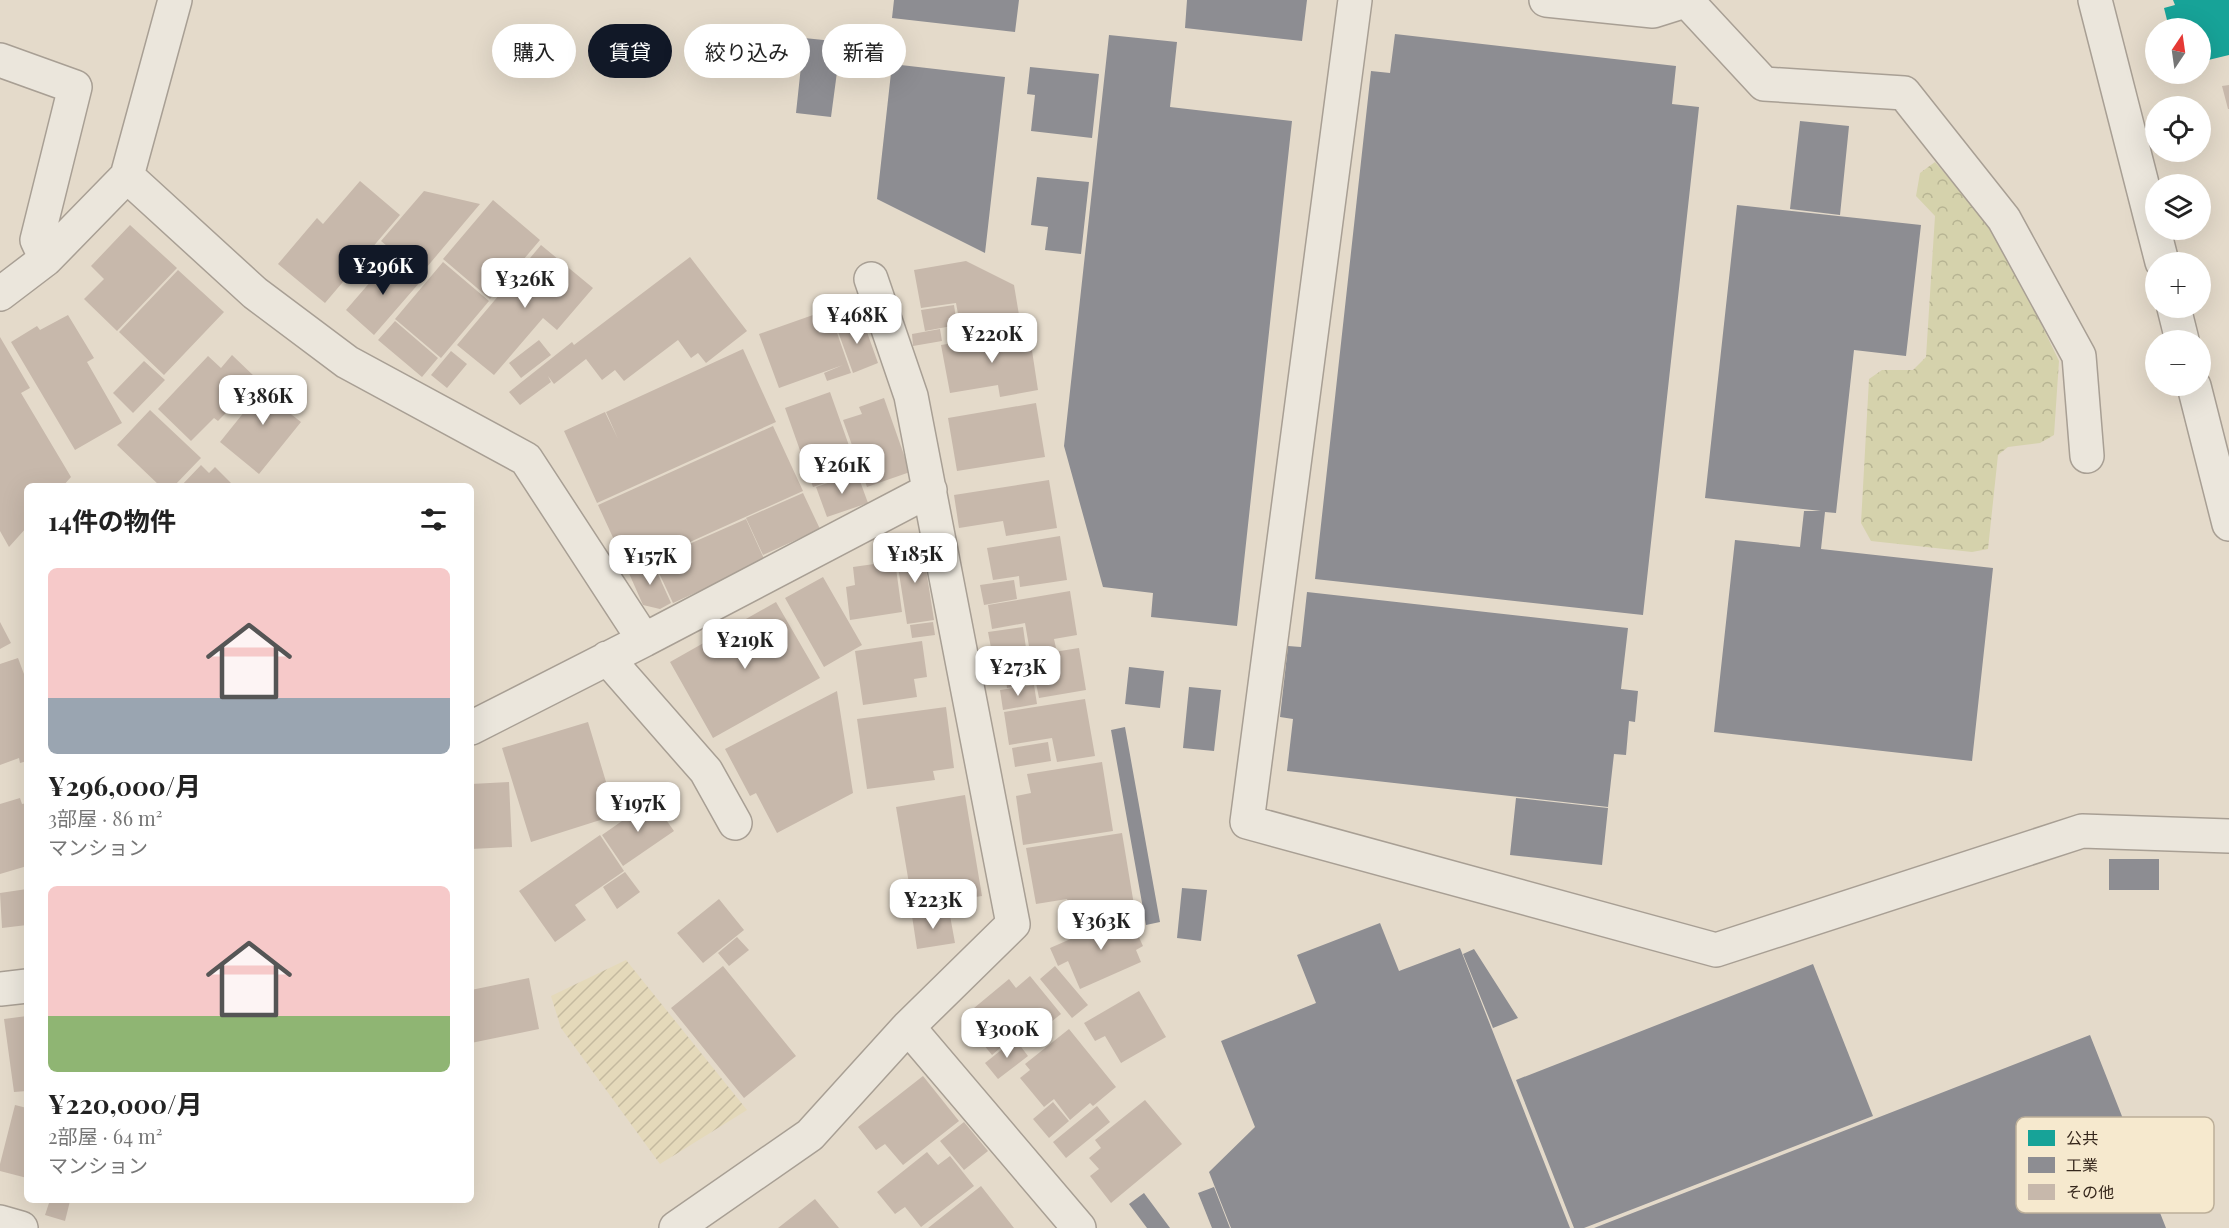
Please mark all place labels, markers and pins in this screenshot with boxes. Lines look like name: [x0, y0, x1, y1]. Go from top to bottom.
pin: ¥296K: [341, 245, 425, 296]
pin: ¥326K: [483, 258, 567, 309]
pin: ¥468K: [815, 294, 899, 345]
pin: ¥220K: [950, 313, 1034, 364]
pin: ¥386K: [221, 375, 305, 426]
pin: ¥261K: [800, 444, 884, 495]
pin: ¥185K: [873, 533, 957, 584]
pin: ¥157K: [608, 535, 692, 586]
pin: ¥219K: [703, 619, 787, 670]
pin: ¥273K: [976, 646, 1060, 697]
pin: ¥197K: [596, 782, 680, 833]
pin: ¥223K: [891, 879, 975, 930]
pin: ¥363K: [1059, 900, 1143, 951]
pin: ¥300K: [965, 1008, 1049, 1059]

